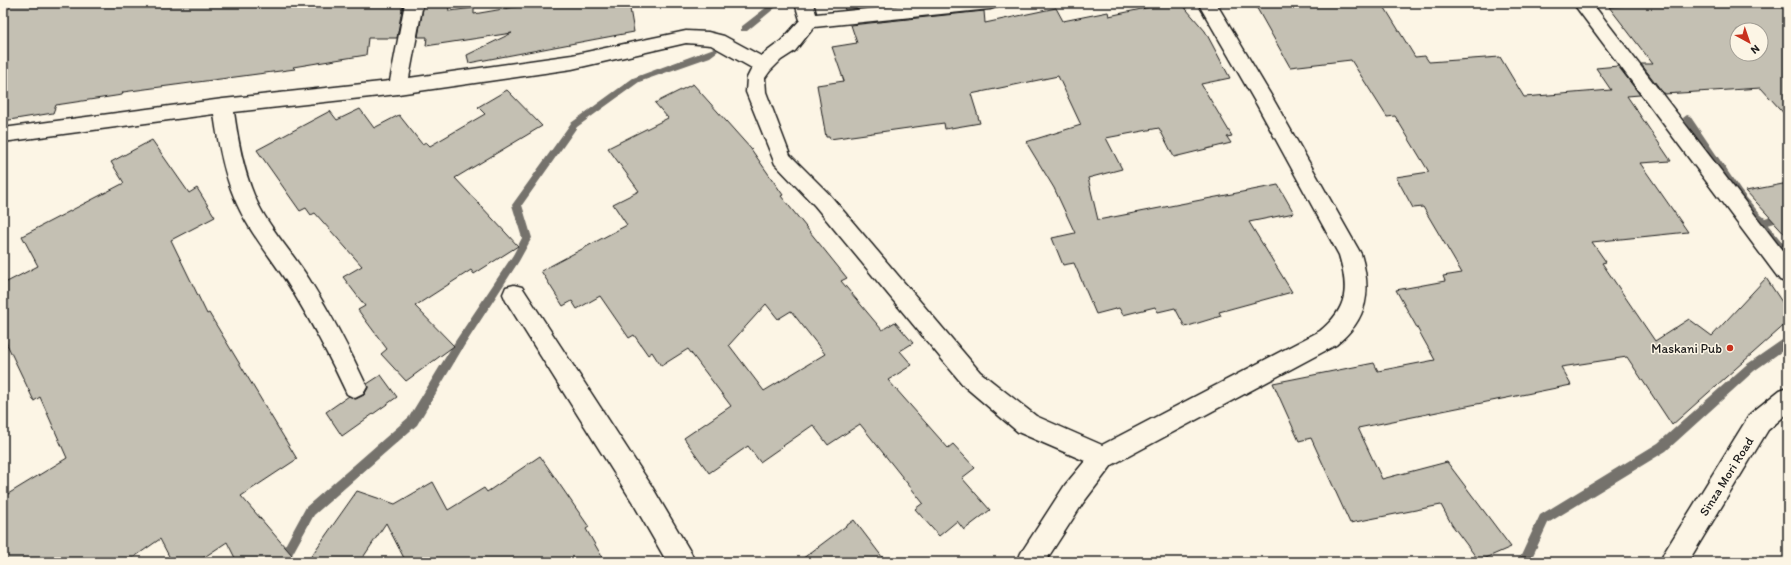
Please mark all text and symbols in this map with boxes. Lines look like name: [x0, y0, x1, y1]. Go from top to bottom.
north arrow: [1729, 22, 1769, 62]
text: N: [1748, 42, 1762, 57]
place label: Maskani Pub: [1651, 341, 1722, 356]
marker: Maskani Pub: [1725, 343, 1735, 353]
street label: Sinza Mori Road: [1696, 434, 1757, 519]

